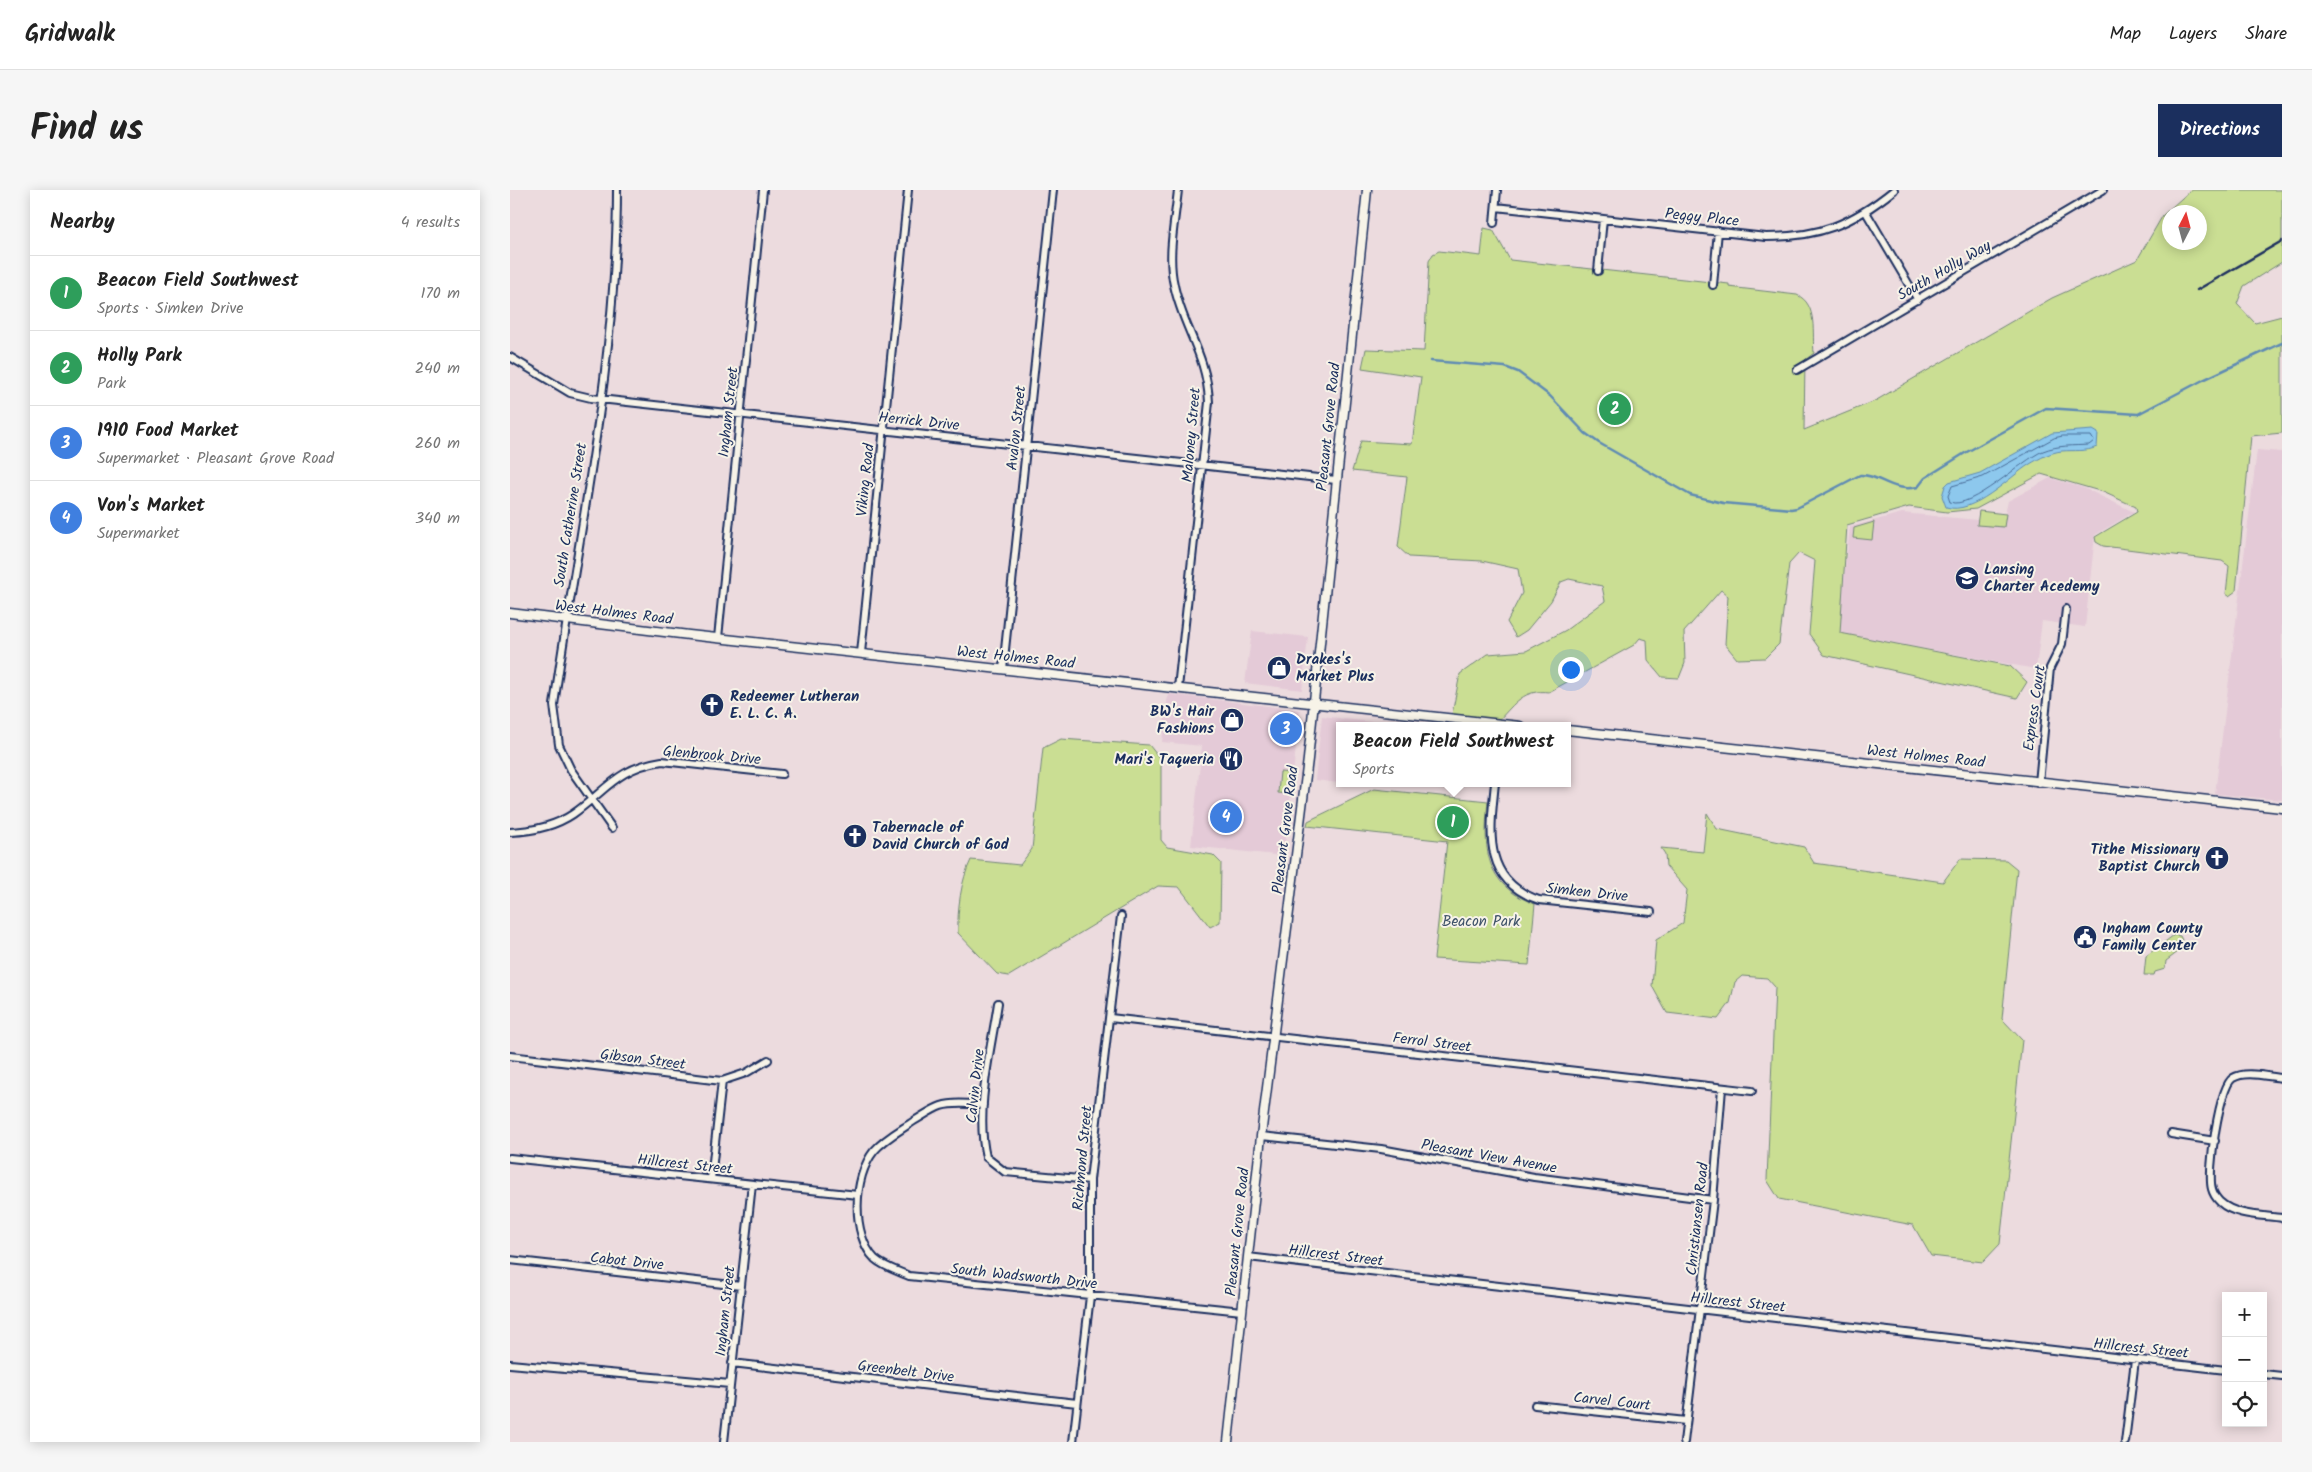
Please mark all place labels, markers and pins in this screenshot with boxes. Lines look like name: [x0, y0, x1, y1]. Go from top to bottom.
pin: 2: [1599, 390, 1631, 428]
place label: Lansing Charter Acedemy: [1984, 558, 2100, 599]
school or university icon: Lansing Charter Acedemy: [1954, 565, 1980, 591]
place label: Drakes's Market Plus: [1296, 648, 1374, 689]
shop icon: Drakes's Market Plus: [1266, 655, 1292, 681]
place label: Redeemer Lutheran E. L. C. A.: [730, 685, 859, 726]
church icon: Redeemer Lutheran E. L. C. A.: [699, 692, 725, 718]
place label: BW's Hair Fashions: [1150, 700, 1215, 741]
shop icon: BW's Hair Fashions: [1219, 707, 1245, 733]
pin: 3: [1270, 710, 1302, 748]
restaurant icon: Mari's Taqueria: [1218, 746, 1244, 772]
place label: Mari's Taqueria: [1114, 748, 1214, 772]
pin: 4: [1210, 798, 1242, 836]
pin: 1: [1437, 803, 1469, 841]
place label: Tabernacle of David Church of God: [872, 816, 1010, 857]
church icon: Tabernacle of David Church of God: [842, 823, 868, 849]
place label: Tithe Missionary Baptist Church: [2090, 838, 2200, 879]
church icon: Tithe Missionary Baptist Church: [2204, 845, 2230, 871]
place label: Ingham County Family Center: [2102, 917, 2203, 958]
public building icon: Ingham County Family Center: [2072, 924, 2098, 950]

